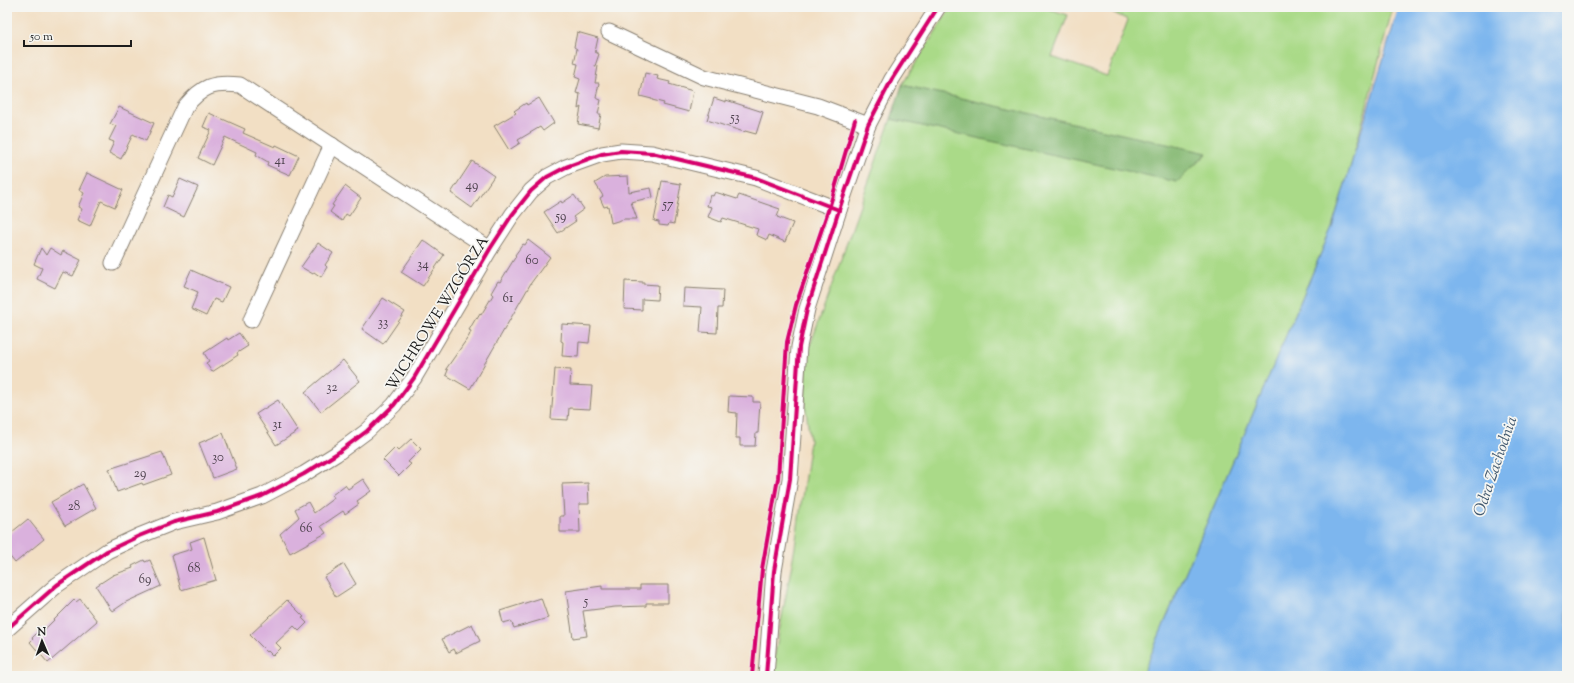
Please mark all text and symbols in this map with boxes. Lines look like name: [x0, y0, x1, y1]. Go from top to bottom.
scale bar: [24, 22, 131, 48]
text: 50 m: [29, 28, 53, 46]
house number: 53: [729, 109, 740, 127]
house number: 41: [275, 152, 286, 170]
house number: 49: [466, 177, 478, 195]
house number: 57: [662, 196, 674, 214]
house number: 59: [555, 208, 566, 226]
street label: WICHROWE WZGÓRZA: [380, 231, 495, 395]
house number: 60: [525, 252, 539, 270]
house number: 34: [417, 256, 429, 274]
house number: 61: [503, 290, 514, 308]
house number: 33: [378, 314, 388, 332]
house number: 32: [326, 379, 338, 397]
water label: Odra Zachodnia: [1469, 414, 1524, 520]
house number: 31: [272, 416, 282, 434]
house number: 30: [212, 449, 224, 467]
house number: 29: [134, 465, 146, 483]
house number: 28: [68, 498, 80, 516]
house number: 66: [300, 520, 312, 538]
house number: 68: [188, 560, 200, 578]
house number: 69: [139, 571, 151, 589]
house number: 5: [583, 593, 589, 611]
north arrow: [22, 621, 62, 661]
text: N: [36, 624, 47, 640]

